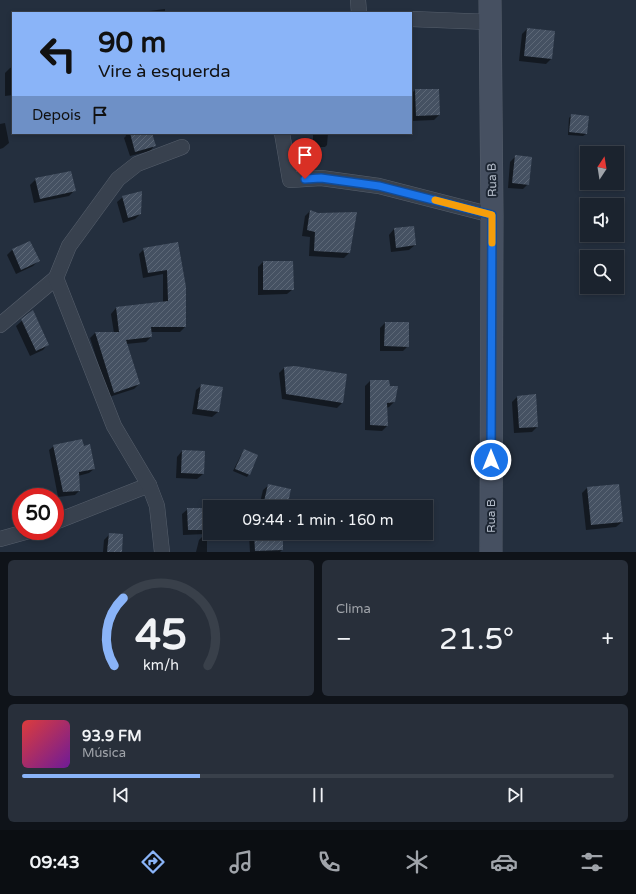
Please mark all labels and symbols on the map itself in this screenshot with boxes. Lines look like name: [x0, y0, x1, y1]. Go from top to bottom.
pin: [288, 138, 322, 179]
north arrow: [580, 146, 624, 190]
street label: Rua B: [485, 163, 499, 197]
position arrow: [470, 439, 512, 481]
speed limit sign: 50: [12, 488, 64, 540]
street label: Rua B: [484, 499, 498, 533]

